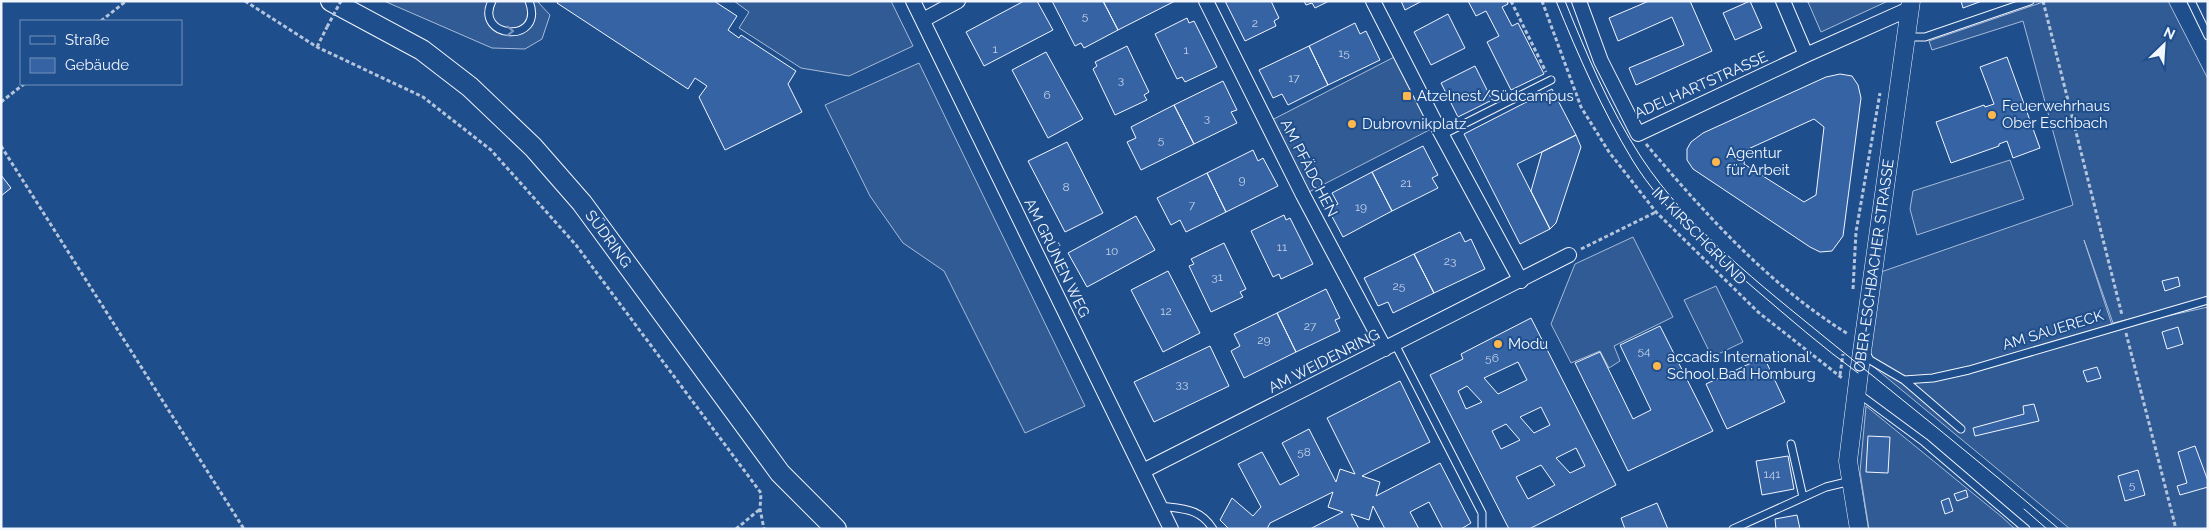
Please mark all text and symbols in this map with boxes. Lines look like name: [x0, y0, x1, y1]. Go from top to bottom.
house number: 5: [1082, 9, 1089, 23]
house number: 2: [1252, 16, 1258, 30]
legend: [20, 20, 182, 85]
north arrow: [2139, 20, 2189, 70]
text: N: [2161, 24, 2178, 43]
one-way arrow: [507, 26, 515, 36]
text: Straße: [65, 31, 110, 49]
house number: 1: [992, 42, 998, 56]
house number: 1: [1183, 43, 1189, 57]
house number: 15: [1338, 46, 1350, 60]
street label: ADELHARTSTRASSE: [1632, 47, 1770, 123]
text: Gebäude: [65, 56, 129, 74]
house number: 17: [1288, 71, 1300, 85]
house number: 3: [1118, 73, 1124, 87]
place label: Atzelnest/Südcampus: [1417, 87, 1574, 105]
house number: 6: [1043, 88, 1051, 102]
marker: Atzelnest/Südcampus: [1401, 90, 1413, 102]
place label: Feuerwehrhaus Ober Eschbach: [2002, 97, 2110, 132]
marker: Feuerwehrhaus Ober Eschbach: [1986, 109, 1998, 121]
house number: 3: [1204, 111, 1210, 125]
place label: Dubrovnikplatz: [1362, 115, 1466, 133]
street label: AM PFÄDCHEN: [1277, 116, 1342, 220]
marker: Dubrovnikplatz: [1346, 118, 1358, 130]
house number: 5: [1158, 133, 1165, 147]
place label: Agentur für Arbeit: [1726, 144, 1790, 179]
marker: Agentur für Arbeit: [1710, 156, 1722, 168]
street label: OBER-ESCHBACHER STRASSE: [1850, 158, 1898, 373]
house number: 9: [1238, 173, 1246, 187]
house number: 21: [1400, 176, 1412, 190]
house number: 8: [1062, 180, 1070, 194]
street label: IM KIRSCHGRUND: [1648, 184, 1750, 289]
street label: AM GRÜNEN WEG: [1020, 195, 1094, 320]
house number: 7: [1189, 198, 1196, 212]
house number: 19: [1355, 200, 1367, 214]
street label: SÜDRING: [581, 207, 635, 271]
house number: 11: [1277, 240, 1287, 254]
house number: 10: [1106, 244, 1118, 258]
house number: 23: [1444, 254, 1456, 268]
house number: 31: [1211, 270, 1223, 284]
house number: 25: [1393, 279, 1406, 293]
house number: 12: [1160, 304, 1172, 318]
street label: AM SAUERECK: [2000, 306, 2106, 354]
house number: 27: [1304, 319, 1317, 333]
street label: AM WEIDENRING: [1265, 325, 1383, 397]
house number: 29: [1257, 333, 1271, 347]
place label: Modu: [1508, 335, 1548, 353]
marker: Modu: [1492, 338, 1504, 350]
house number: 54: [1637, 344, 1651, 358]
place label: accadis International School Bad Homburg: [1667, 348, 1816, 383]
house number: 56: [1485, 351, 1499, 365]
marker: accadis International School Bad Homburg: [1651, 360, 1663, 372]
house number: 33: [1176, 377, 1188, 391]
house number: 58: [1297, 445, 1311, 459]
house number: 141: [1764, 467, 1780, 481]
house number: 5: [2129, 478, 2136, 492]

